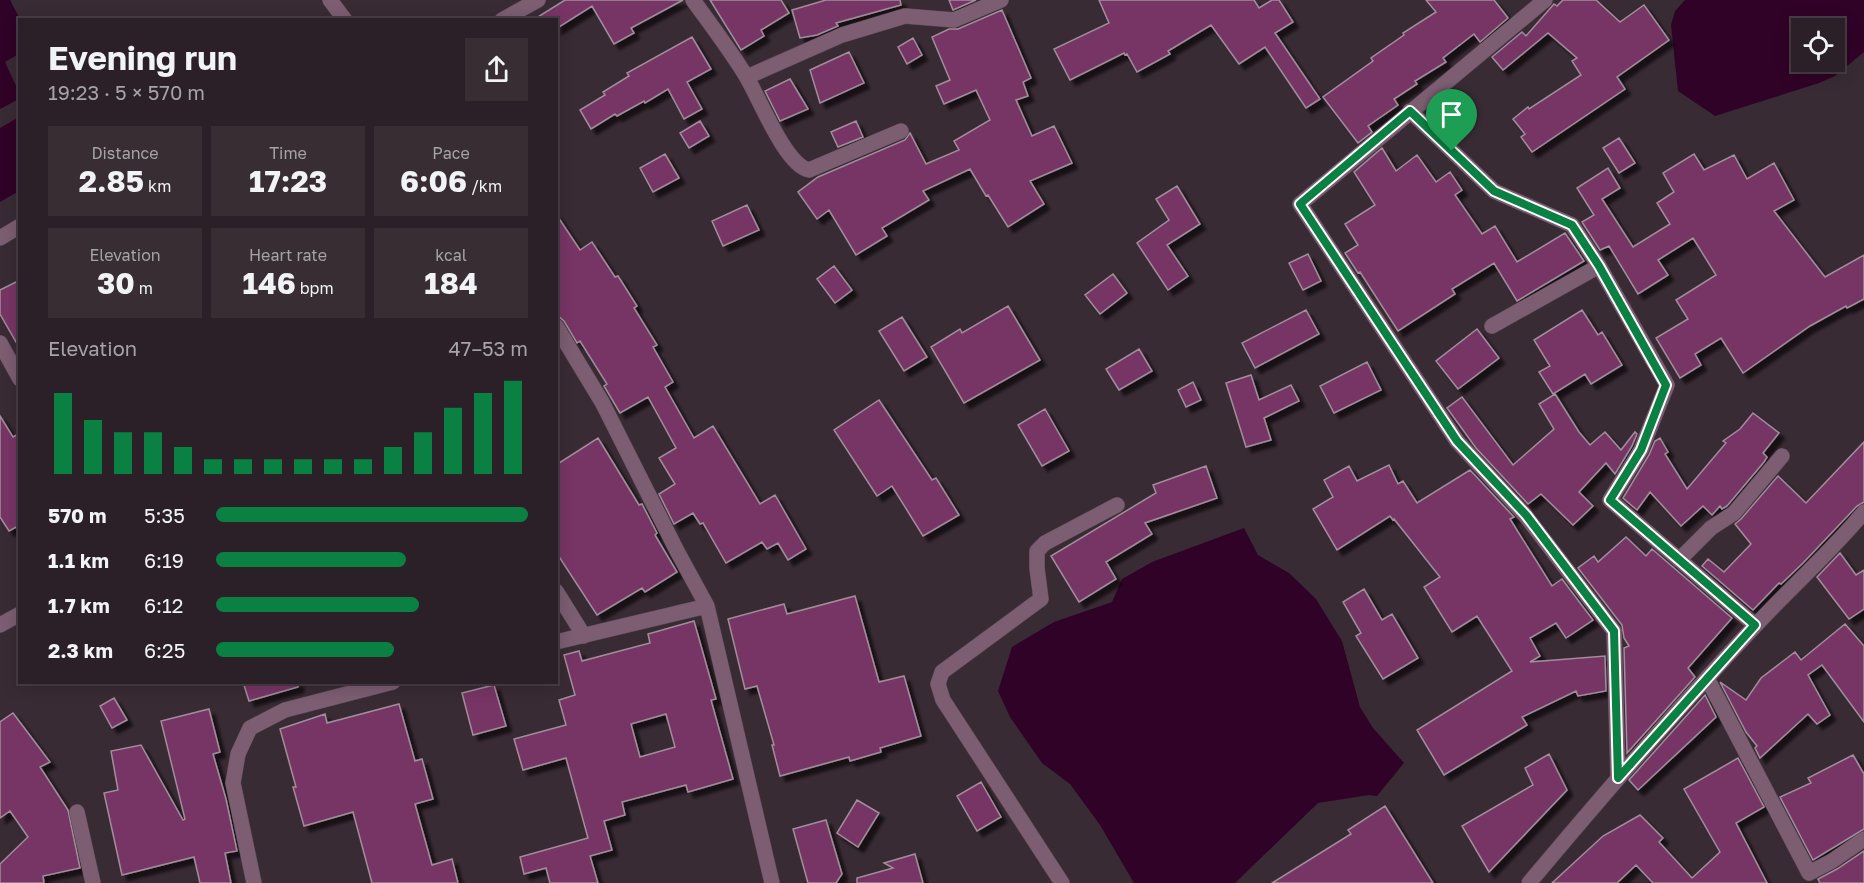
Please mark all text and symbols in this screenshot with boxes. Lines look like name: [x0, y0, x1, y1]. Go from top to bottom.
map controls: [1791, 18, 1845, 72]
button: locate: [1791, 18, 1845, 72]
text: Evening run: [48, 38, 237, 77]
button: share: [465, 38, 528, 101]
text: 19:23 · 5 × 570 m: [48, 80, 205, 104]
pin: [1426, 89, 1477, 151]
icon: arrive: [1435, 98, 1468, 131]
text: Distance: [91, 143, 159, 163]
text: Time: [269, 143, 307, 163]
text: Pace: [432, 143, 470, 163]
text: 2.85: [79, 163, 144, 199]
text: 17:23: [249, 163, 327, 199]
text: 6:06: [400, 163, 467, 199]
text: km: [144, 176, 171, 196]
text: /km: [467, 176, 502, 196]
text: Elevation: [89, 245, 161, 265]
text: Heart rate: [249, 245, 327, 265]
text: kcal: [435, 245, 467, 265]
text: 30: [97, 265, 135, 301]
text: 146: [242, 265, 296, 301]
text: 184: [424, 265, 478, 301]
text: m: [135, 278, 153, 298]
text: bpm: [296, 278, 334, 298]
text: Elevation: [48, 336, 137, 360]
text: 47–53 m: [449, 336, 528, 360]
text: 570 m: [48, 503, 107, 527]
text: 5:35: [144, 503, 185, 527]
text: 1.1 km: [48, 548, 109, 572]
text: 6:19: [144, 548, 184, 572]
text: 1.7 km: [48, 593, 110, 617]
text: 6:12: [144, 593, 183, 617]
text: 2.3 km: [48, 638, 113, 662]
text: 6:25: [144, 638, 185, 662]

